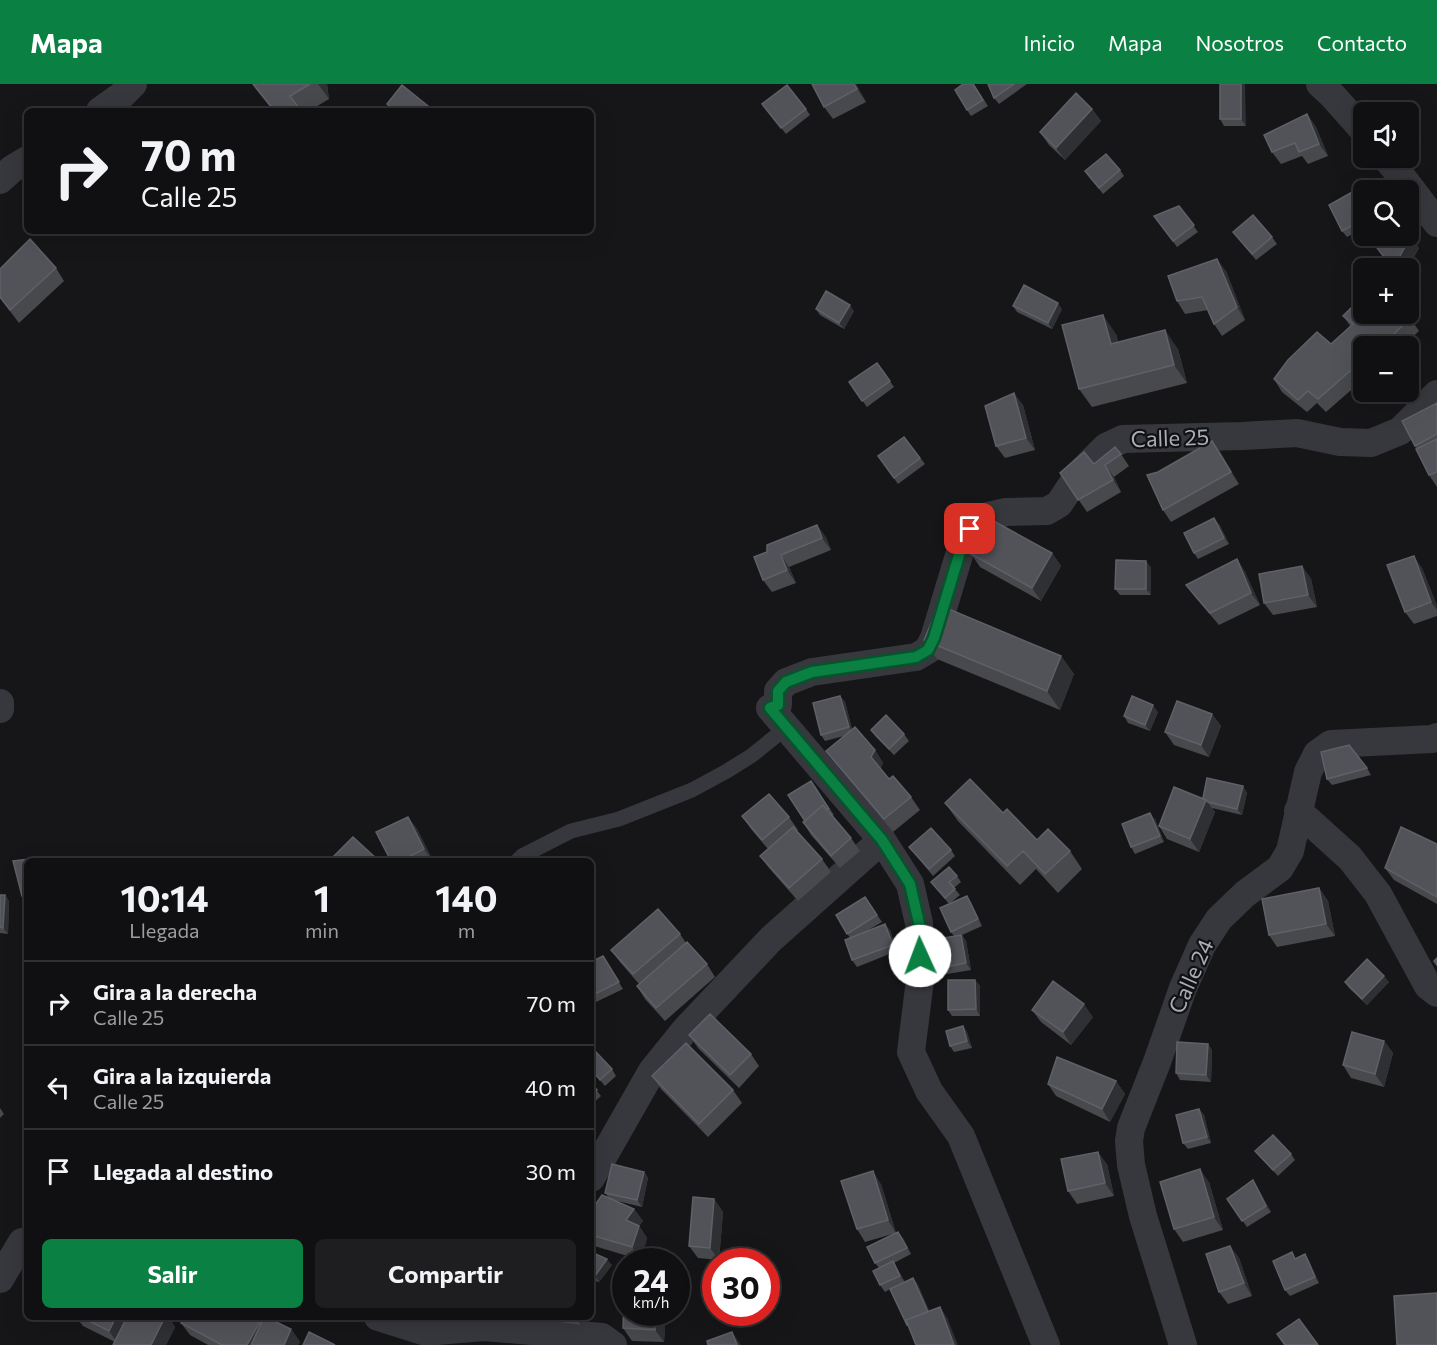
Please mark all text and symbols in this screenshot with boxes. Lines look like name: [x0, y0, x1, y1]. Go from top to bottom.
text: Mapa: [30, 25, 103, 59]
text: Inicio: [1023, 30, 1075, 55]
text: Mapa: [1108, 30, 1162, 55]
text: Nosotros: [1195, 30, 1284, 55]
text: Contacto: [1317, 30, 1407, 55]
map controls: [1353, 102, 1419, 402]
button: sound: [1353, 102, 1419, 168]
text: 70 m: [141, 128, 236, 180]
icon: right: [42, 132, 120, 210]
text: Calle 25: [141, 180, 237, 213]
button: search: [1353, 180, 1419, 246]
button: +: [1353, 258, 1419, 324]
button: −: [1353, 336, 1419, 402]
street label: Calle 25: [1130, 423, 1210, 452]
pin: [944, 503, 995, 554]
icon: arrive: [953, 512, 986, 545]
text: 10:14: [120, 875, 209, 919]
text: 1: [314, 875, 330, 919]
text: 140: [435, 875, 498, 919]
text: Llegada: [129, 918, 200, 942]
text: min: [305, 918, 339, 942]
text: m: [458, 918, 475, 942]
position arrow: [888, 924, 952, 988]
street label: Calle 24: [1162, 934, 1219, 1017]
text: Gira a la derecha: [93, 978, 257, 1005]
icon: right: [42, 987, 75, 1020]
text: 70 m: [527, 990, 576, 1017]
text: Calle 25: [93, 1005, 164, 1029]
text: Gira a la izquierda: [93, 1062, 271, 1089]
icon: left: [42, 1071, 75, 1104]
text: 40 m: [525, 1074, 576, 1101]
text: Calle 25: [93, 1089, 164, 1113]
icon: arrive: [42, 1155, 75, 1188]
text: Llegada al destino: [93, 1158, 273, 1185]
text: 30 m: [526, 1158, 576, 1185]
button: Salir: [42, 1239, 303, 1308]
button: Compartir: [315, 1239, 576, 1308]
speed limit sign: 30: [702, 1248, 780, 1326]
text: 24: [633, 1261, 669, 1298]
text: km/h: [633, 1293, 669, 1311]

